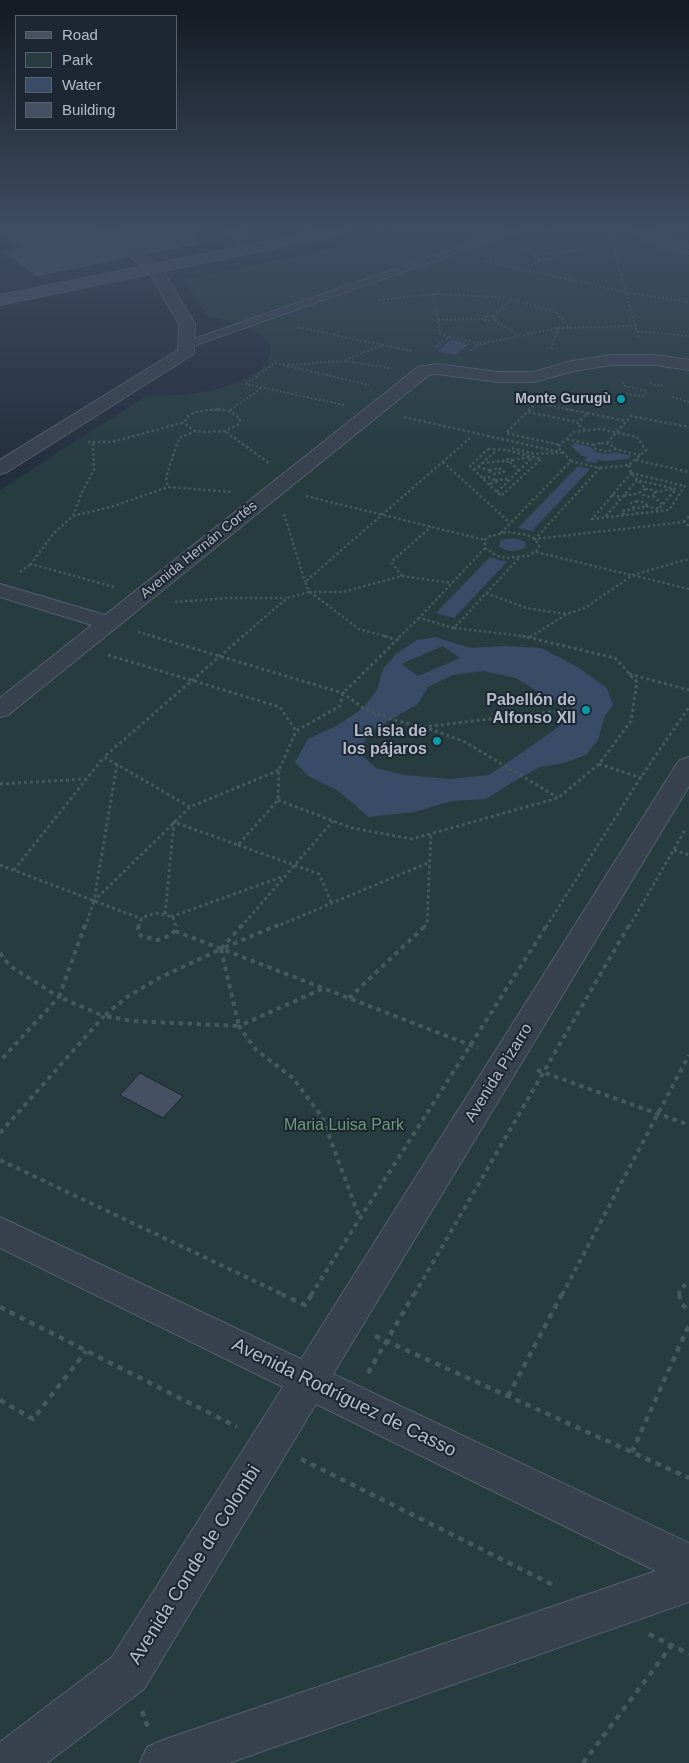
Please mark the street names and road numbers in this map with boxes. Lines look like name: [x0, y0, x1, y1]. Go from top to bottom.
street label: Avenida Hernán Cortés: [137, 498, 261, 602]
street label: Avenida Pizarro: [461, 1020, 537, 1126]
street label: Avenida Rodríguez de Casso: [228, 1334, 460, 1462]
street label: Avenida Conde de Colombi: [124, 1461, 266, 1669]

